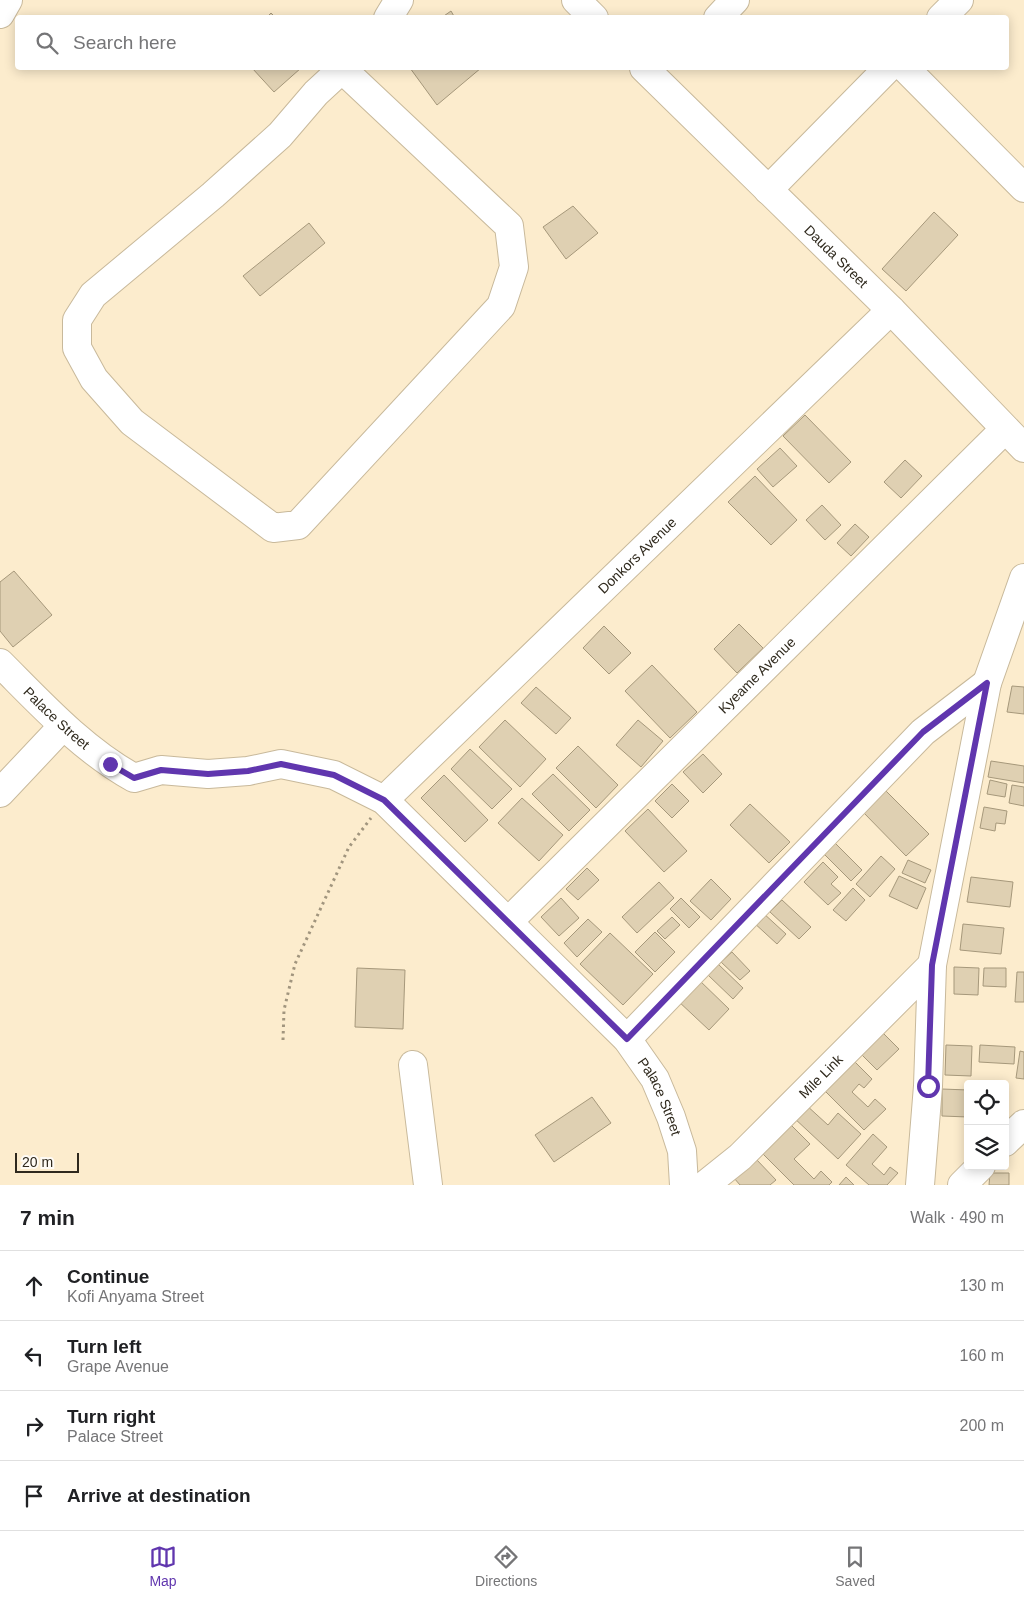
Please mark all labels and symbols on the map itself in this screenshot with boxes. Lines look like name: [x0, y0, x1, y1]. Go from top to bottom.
street label: Dauda Street: [801, 222, 871, 291]
street label: Donkors Avenue: [595, 514, 680, 597]
street label: Kyeame Avenue: [715, 634, 799, 717]
street label: Palace Street: [20, 684, 93, 753]
route end: [99, 753, 122, 776]
street label: Mile Link: [796, 1050, 847, 1101]
street label: Palace Street: [635, 1055, 684, 1137]
route start: [917, 1075, 940, 1098]
scale bar: [15, 1150, 79, 1173]

